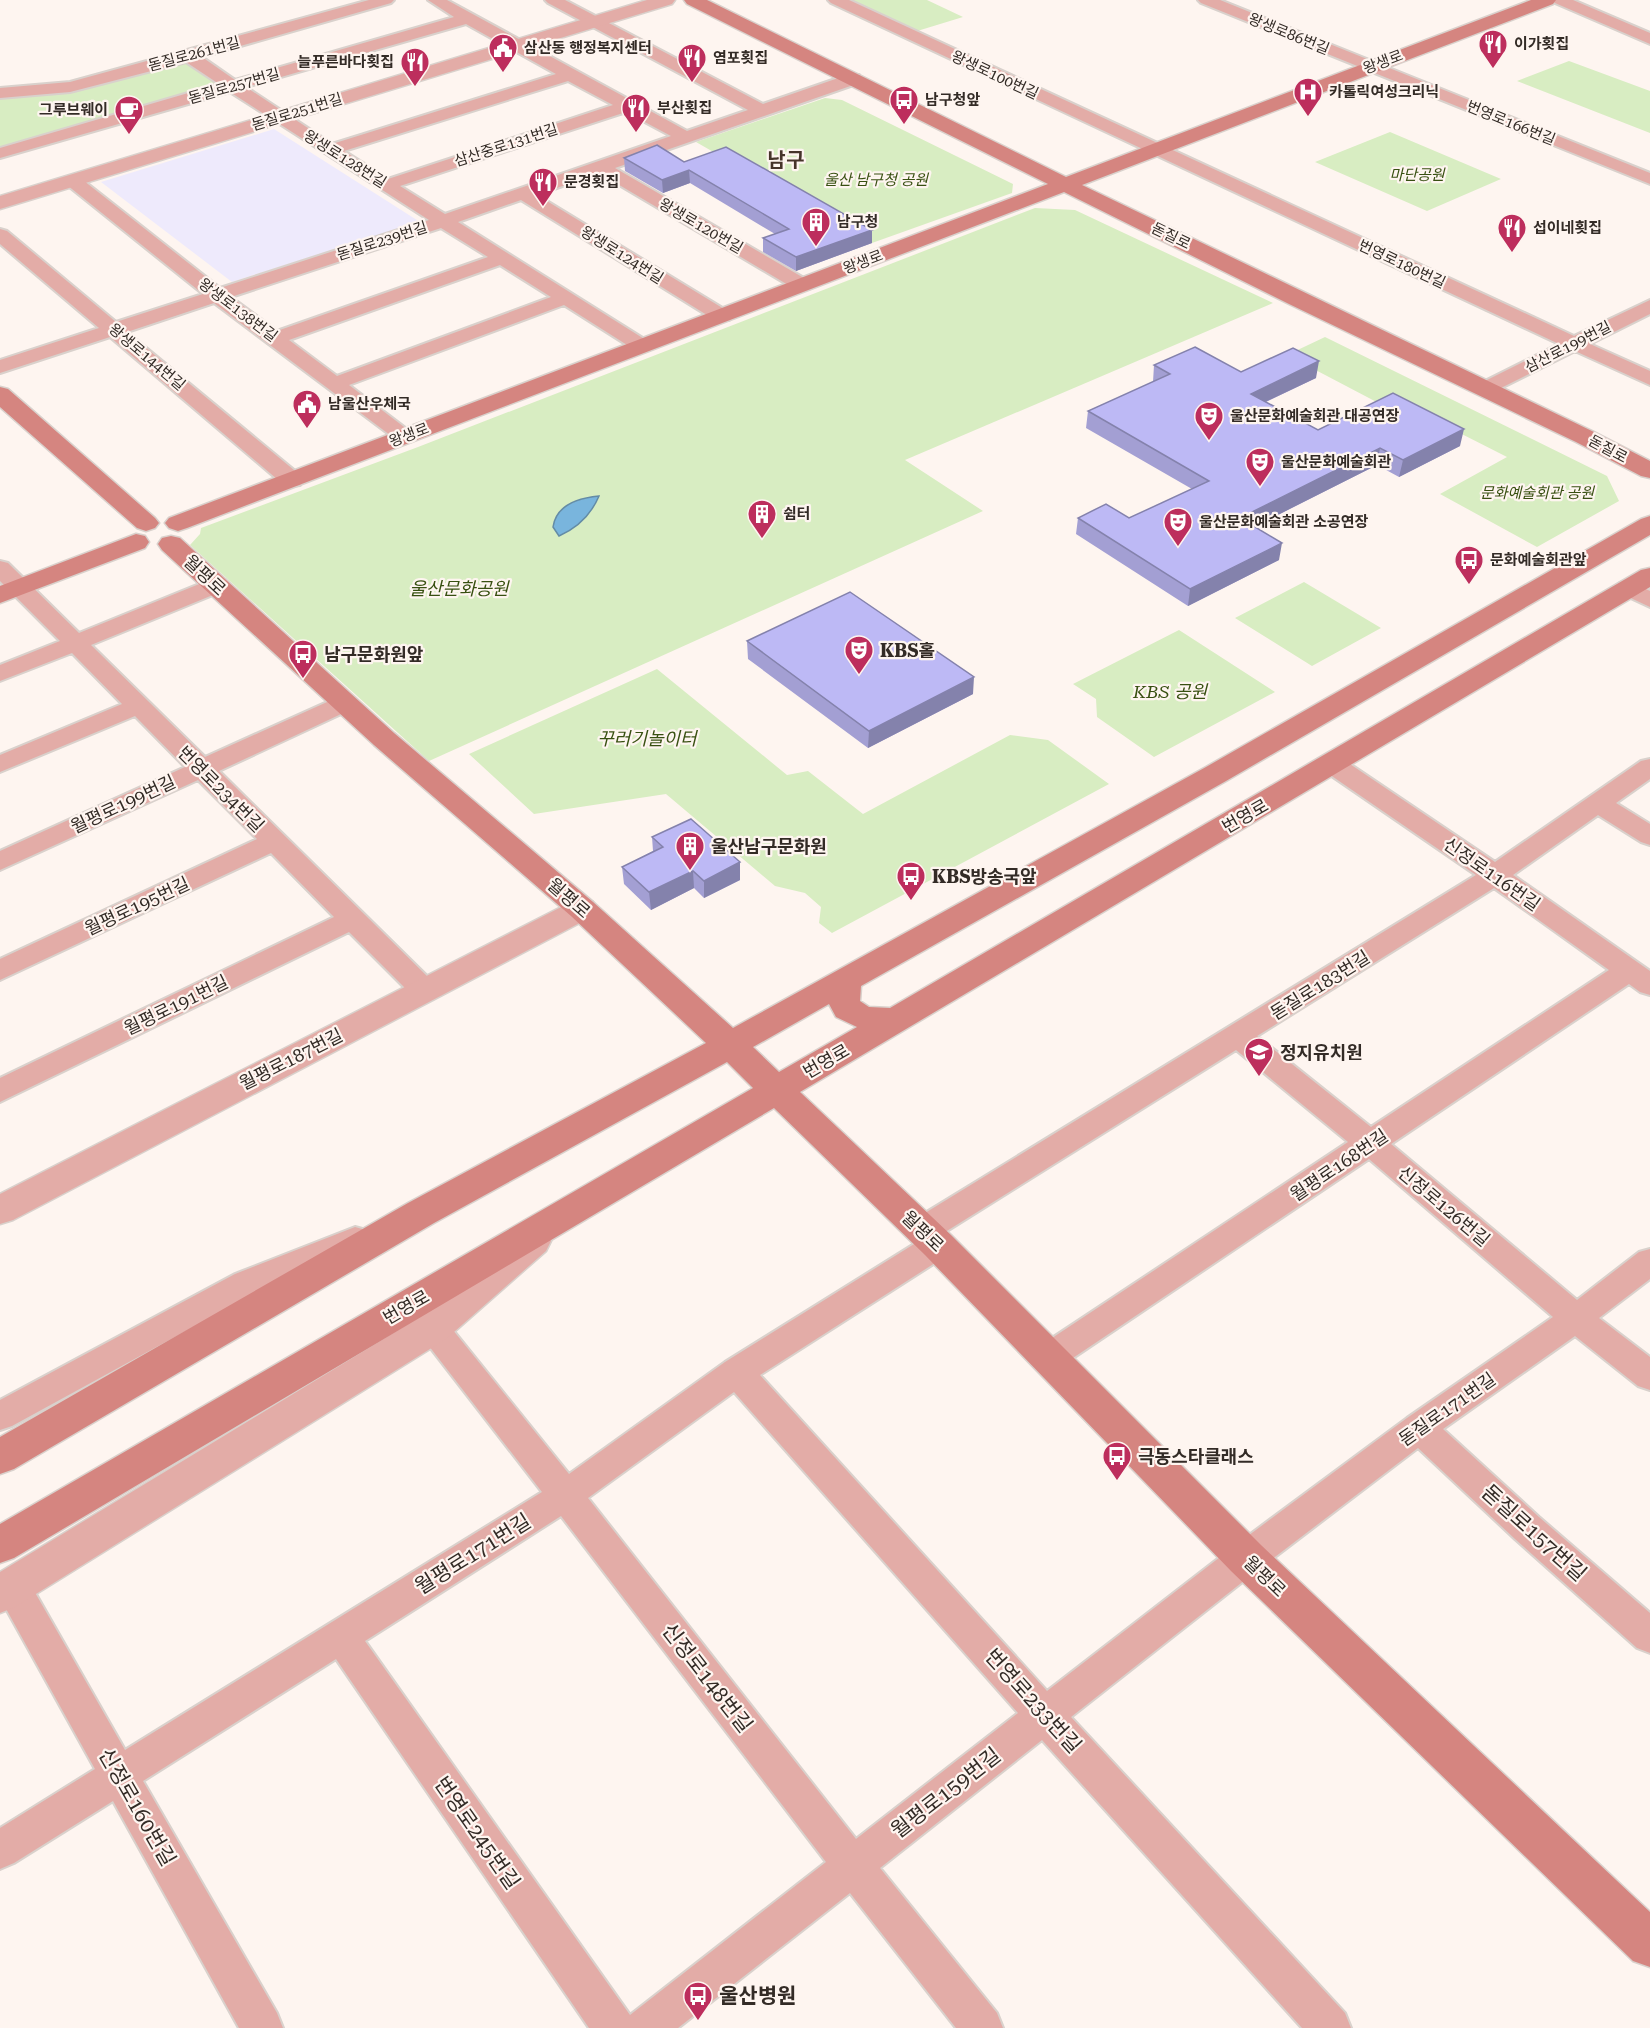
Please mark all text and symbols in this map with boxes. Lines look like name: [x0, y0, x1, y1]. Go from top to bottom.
street label: 왕생로86번길: [1246, 10, 1332, 58]
restaurant icon: 이가횟집: [1477, 28, 1509, 70]
public building icon: 삼산동 행정복지센터: [487, 32, 519, 74]
street label: 돋질로261번길: [146, 33, 242, 75]
place label: 이가횟집: [1514, 35, 1569, 53]
place label: 삼산동 행정복지센터: [524, 39, 652, 57]
restaurant icon: 염포횟집: [676, 42, 708, 84]
restaurant icon: 늘푸른바다횟집: [399, 46, 431, 88]
street label: 왕생로: [1360, 46, 1406, 78]
street label: 왕생로100번길: [949, 47, 1041, 103]
place label: 염포횟집: [713, 49, 768, 67]
place label: 늘푸른바다횟집: [297, 53, 394, 71]
street label: 돋질로257번길: [186, 64, 282, 108]
hospital icon: 카톨릭여성크리닉: [1292, 76, 1324, 118]
place label: 카톨릭여성크리닉: [1329, 83, 1439, 101]
bus stop icon: 남구청앞: [888, 84, 920, 126]
street label: 돋질로251번길: [249, 90, 345, 134]
place label: 남구청앞: [925, 91, 980, 109]
restaurant icon: 부산횟집: [620, 92, 652, 134]
cafe icon: 그루브웨이: [113, 94, 145, 136]
street label: 번영로166번길: [1464, 97, 1558, 149]
place label: 부산횟집: [657, 99, 712, 117]
place label: 그루브웨이: [39, 101, 108, 119]
street label: 삼산중로131번길: [452, 120, 560, 170]
street label: 왕생로128번길: [300, 126, 390, 192]
district label: 남구: [768, 148, 804, 172]
restaurant icon: 문경횟집: [527, 166, 559, 208]
park label: 마단공원: [1389, 166, 1446, 184]
park label: 울산 남구청 공원: [824, 171, 929, 189]
place label: 문경횟집: [564, 173, 619, 191]
street label: 왕생로120번길: [656, 195, 746, 257]
building icon: 남구청: [800, 206, 832, 248]
restaurant icon: 섭이네횟집: [1496, 212, 1528, 254]
place label: 남구청: [837, 213, 878, 231]
street label: 돋질로239번길: [334, 218, 430, 264]
street label: 돋질로: [1148, 219, 1194, 253]
place label: 섭이네횟집: [1533, 219, 1602, 237]
street label: 왕생로124번길: [577, 222, 667, 288]
street label: 번영로180번길: [1356, 236, 1448, 292]
street label: 왕생로: [840, 246, 886, 278]
street label: 왕생로138번길: [195, 274, 281, 346]
street label: 삼산로199번길: [1522, 318, 1614, 376]
street label: 왕생로144번길: [105, 320, 189, 394]
public building icon: 남울산우체국: [291, 388, 323, 430]
place label: 남울산우체국: [328, 395, 411, 413]
theatre icon: 울산문화예술회관 대공연장: [1193, 400, 1225, 442]
place label: 울산문화예술회관 대공연장: [1230, 407, 1400, 425]
street label: 왕생로: [386, 419, 432, 451]
street label: 돋질로: [1585, 431, 1631, 467]
theatre icon: 울산문화예술회관: [1244, 446, 1276, 488]
place label: 울산문화예술회관: [1281, 453, 1392, 471]
park label: 문화예술회관 공원: [1480, 484, 1595, 502]
building icon: 쉼터: [746, 498, 778, 540]
place label: 쉼터: [783, 505, 811, 523]
theatre icon: 울산문화예술회관 소공연장: [1162, 506, 1194, 548]
place label: 울산문화예술회관 소공연장: [1199, 513, 1369, 531]
bus stop icon: 문화예술회관앞: [1453, 544, 1485, 586]
street label: 월평로: [180, 550, 230, 600]
place label: 문화예술회관앞: [1490, 551, 1587, 569]
park label: 울산문화공원: [409, 578, 510, 599]
theatre icon: KBS홀: [843, 634, 875, 676]
bus stop icon: 남구문화원앞: [287, 638, 319, 680]
place label: KBS홀: [880, 640, 935, 661]
place label: 남구문화원앞: [324, 644, 424, 665]
park label: KBS 공원: [1132, 681, 1209, 702]
park label: 꾸러기놀이터: [597, 728, 699, 749]
street label: 번영로234번길: [174, 742, 268, 836]
street label: 월평로199번길: [67, 771, 179, 837]
street label: 번영로: [1218, 794, 1272, 838]
building icon: 울산남구문화원: [674, 830, 706, 872]
street label: 신정로116번길: [1440, 833, 1544, 915]
place label: 울산남구문화원: [711, 836, 827, 857]
bus stop icon: KBS방송국앞: [895, 860, 927, 902]
place label: KBS방송국앞: [932, 866, 1037, 887]
street label: 월평로195번길: [81, 873, 193, 939]
street label: 월평로: [543, 874, 595, 922]
street label: 돋질로183번길: [1267, 946, 1373, 1024]
street label: 월평로191번길: [121, 971, 231, 1039]
street label: 월평로187번길: [236, 1024, 346, 1094]
school or university icon: 정지유치원: [1243, 1036, 1275, 1078]
street label: 번영로: [799, 1039, 853, 1083]
place label: 정지유치원: [1280, 1042, 1363, 1063]
street label: 월평로168번길: [1286, 1125, 1392, 1205]
street label: 신정로126번길: [1394, 1162, 1494, 1250]
street label: 월평로: [898, 1206, 948, 1256]
street label: 번영로: [379, 1285, 433, 1329]
street label: 돋질로171번길: [1395, 1368, 1499, 1450]
bus stop icon: 극동스타클래스: [1101, 1440, 1133, 1482]
place label: 극동스타클래스: [1138, 1446, 1254, 1467]
street label: 돋질로157번길: [1477, 1480, 1591, 1586]
street label: 월평로171번길: [411, 1509, 535, 1599]
street label: 월평로: [1240, 1551, 1290, 1601]
street label: 신정로148번길: [657, 1619, 757, 1737]
street label: 번영로233번길: [980, 1644, 1086, 1758]
street label: 월평로159번길: [887, 1743, 1005, 1843]
street label: 신정로160번길: [94, 1744, 180, 1870]
street label: 번영로245번길: [429, 1772, 525, 1894]
bus stop icon: 울산병원: [682, 1980, 714, 2022]
place label: 울산병원: [719, 1984, 796, 2008]

